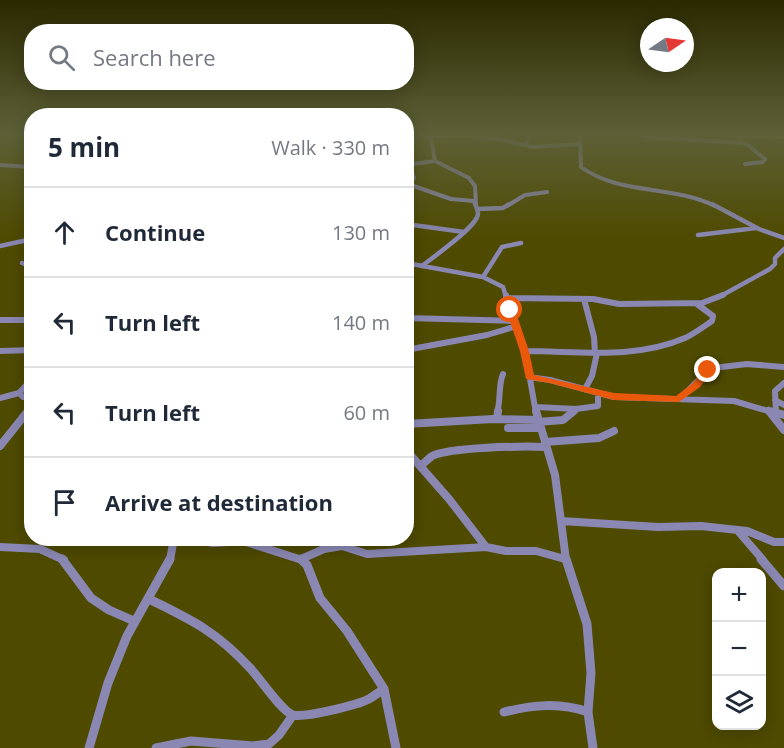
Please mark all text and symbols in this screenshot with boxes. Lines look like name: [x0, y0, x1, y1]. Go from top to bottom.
north arrow: [640, 18, 694, 72]
search box: [24, 24, 414, 90]
icon: search: [45, 41, 78, 74]
text: Search here: [93, 42, 216, 72]
text: 5 min: [48, 129, 120, 165]
text: Walk · 330 m: [271, 134, 390, 161]
icon: ahead: [48, 216, 81, 249]
text: Continue: [105, 217, 205, 247]
text: 130 m: [332, 219, 390, 246]
route start: [496, 296, 522, 322]
icon: left: [48, 306, 81, 339]
text: Turn left: [105, 307, 200, 337]
text: 140 m: [332, 309, 390, 336]
route end: [694, 356, 720, 382]
icon: left: [48, 396, 81, 429]
text: Turn left: [105, 397, 200, 427]
text: 60 m: [343, 399, 390, 426]
icon: arrive: [48, 486, 81, 519]
text: Arrive at destination: [105, 487, 333, 517]
map controls: [712, 568, 766, 730]
button: +: [712, 568, 766, 622]
button: −: [712, 622, 766, 676]
button: layers: [712, 676, 766, 730]

